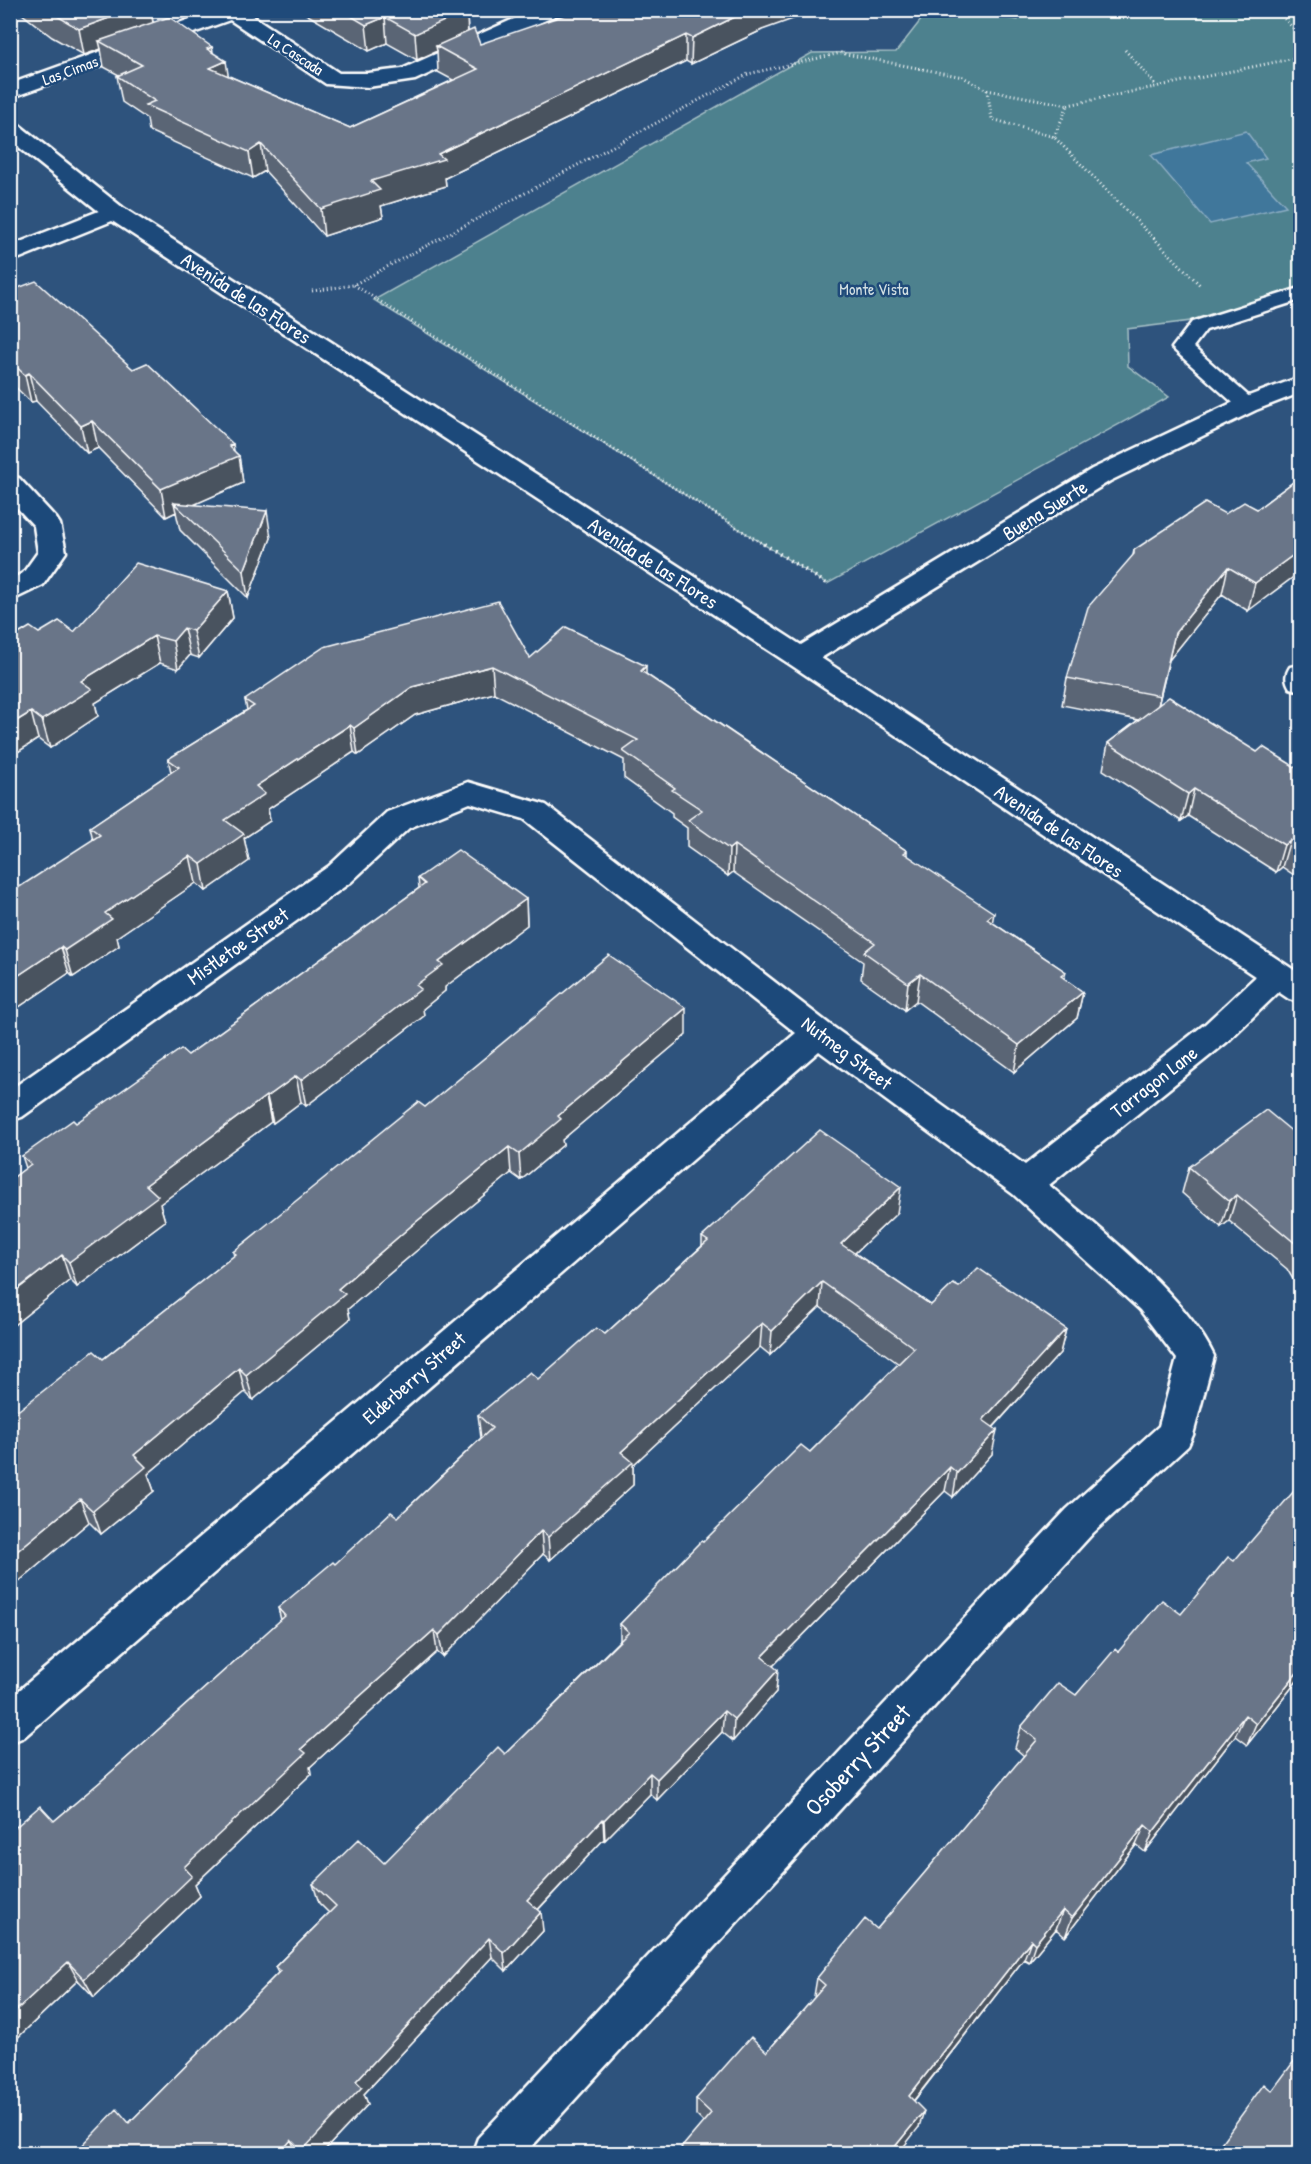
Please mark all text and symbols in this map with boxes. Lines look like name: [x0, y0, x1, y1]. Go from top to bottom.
street label: La Cascada: [264, 28, 328, 80]
street label: Las Cimas: [39, 50, 101, 90]
street label: Avenida de las Flores: [176, 246, 317, 350]
park label: Monte Vista: [839, 278, 909, 300]
street label: Buena Suerte: [997, 473, 1092, 546]
street label: Avenida de las Flores: [583, 511, 724, 615]
street label: Avenida de las Flores: [990, 778, 1129, 884]
street label: Mistletoe Street: [182, 900, 295, 991]
street label: Nutmeg Street: [796, 1010, 899, 1096]
street label: Tarragon Lane: [1105, 1039, 1203, 1124]
street label: Elderberry Street: [356, 1324, 472, 1430]
street label: Osoberry Street: [797, 1696, 918, 1822]

